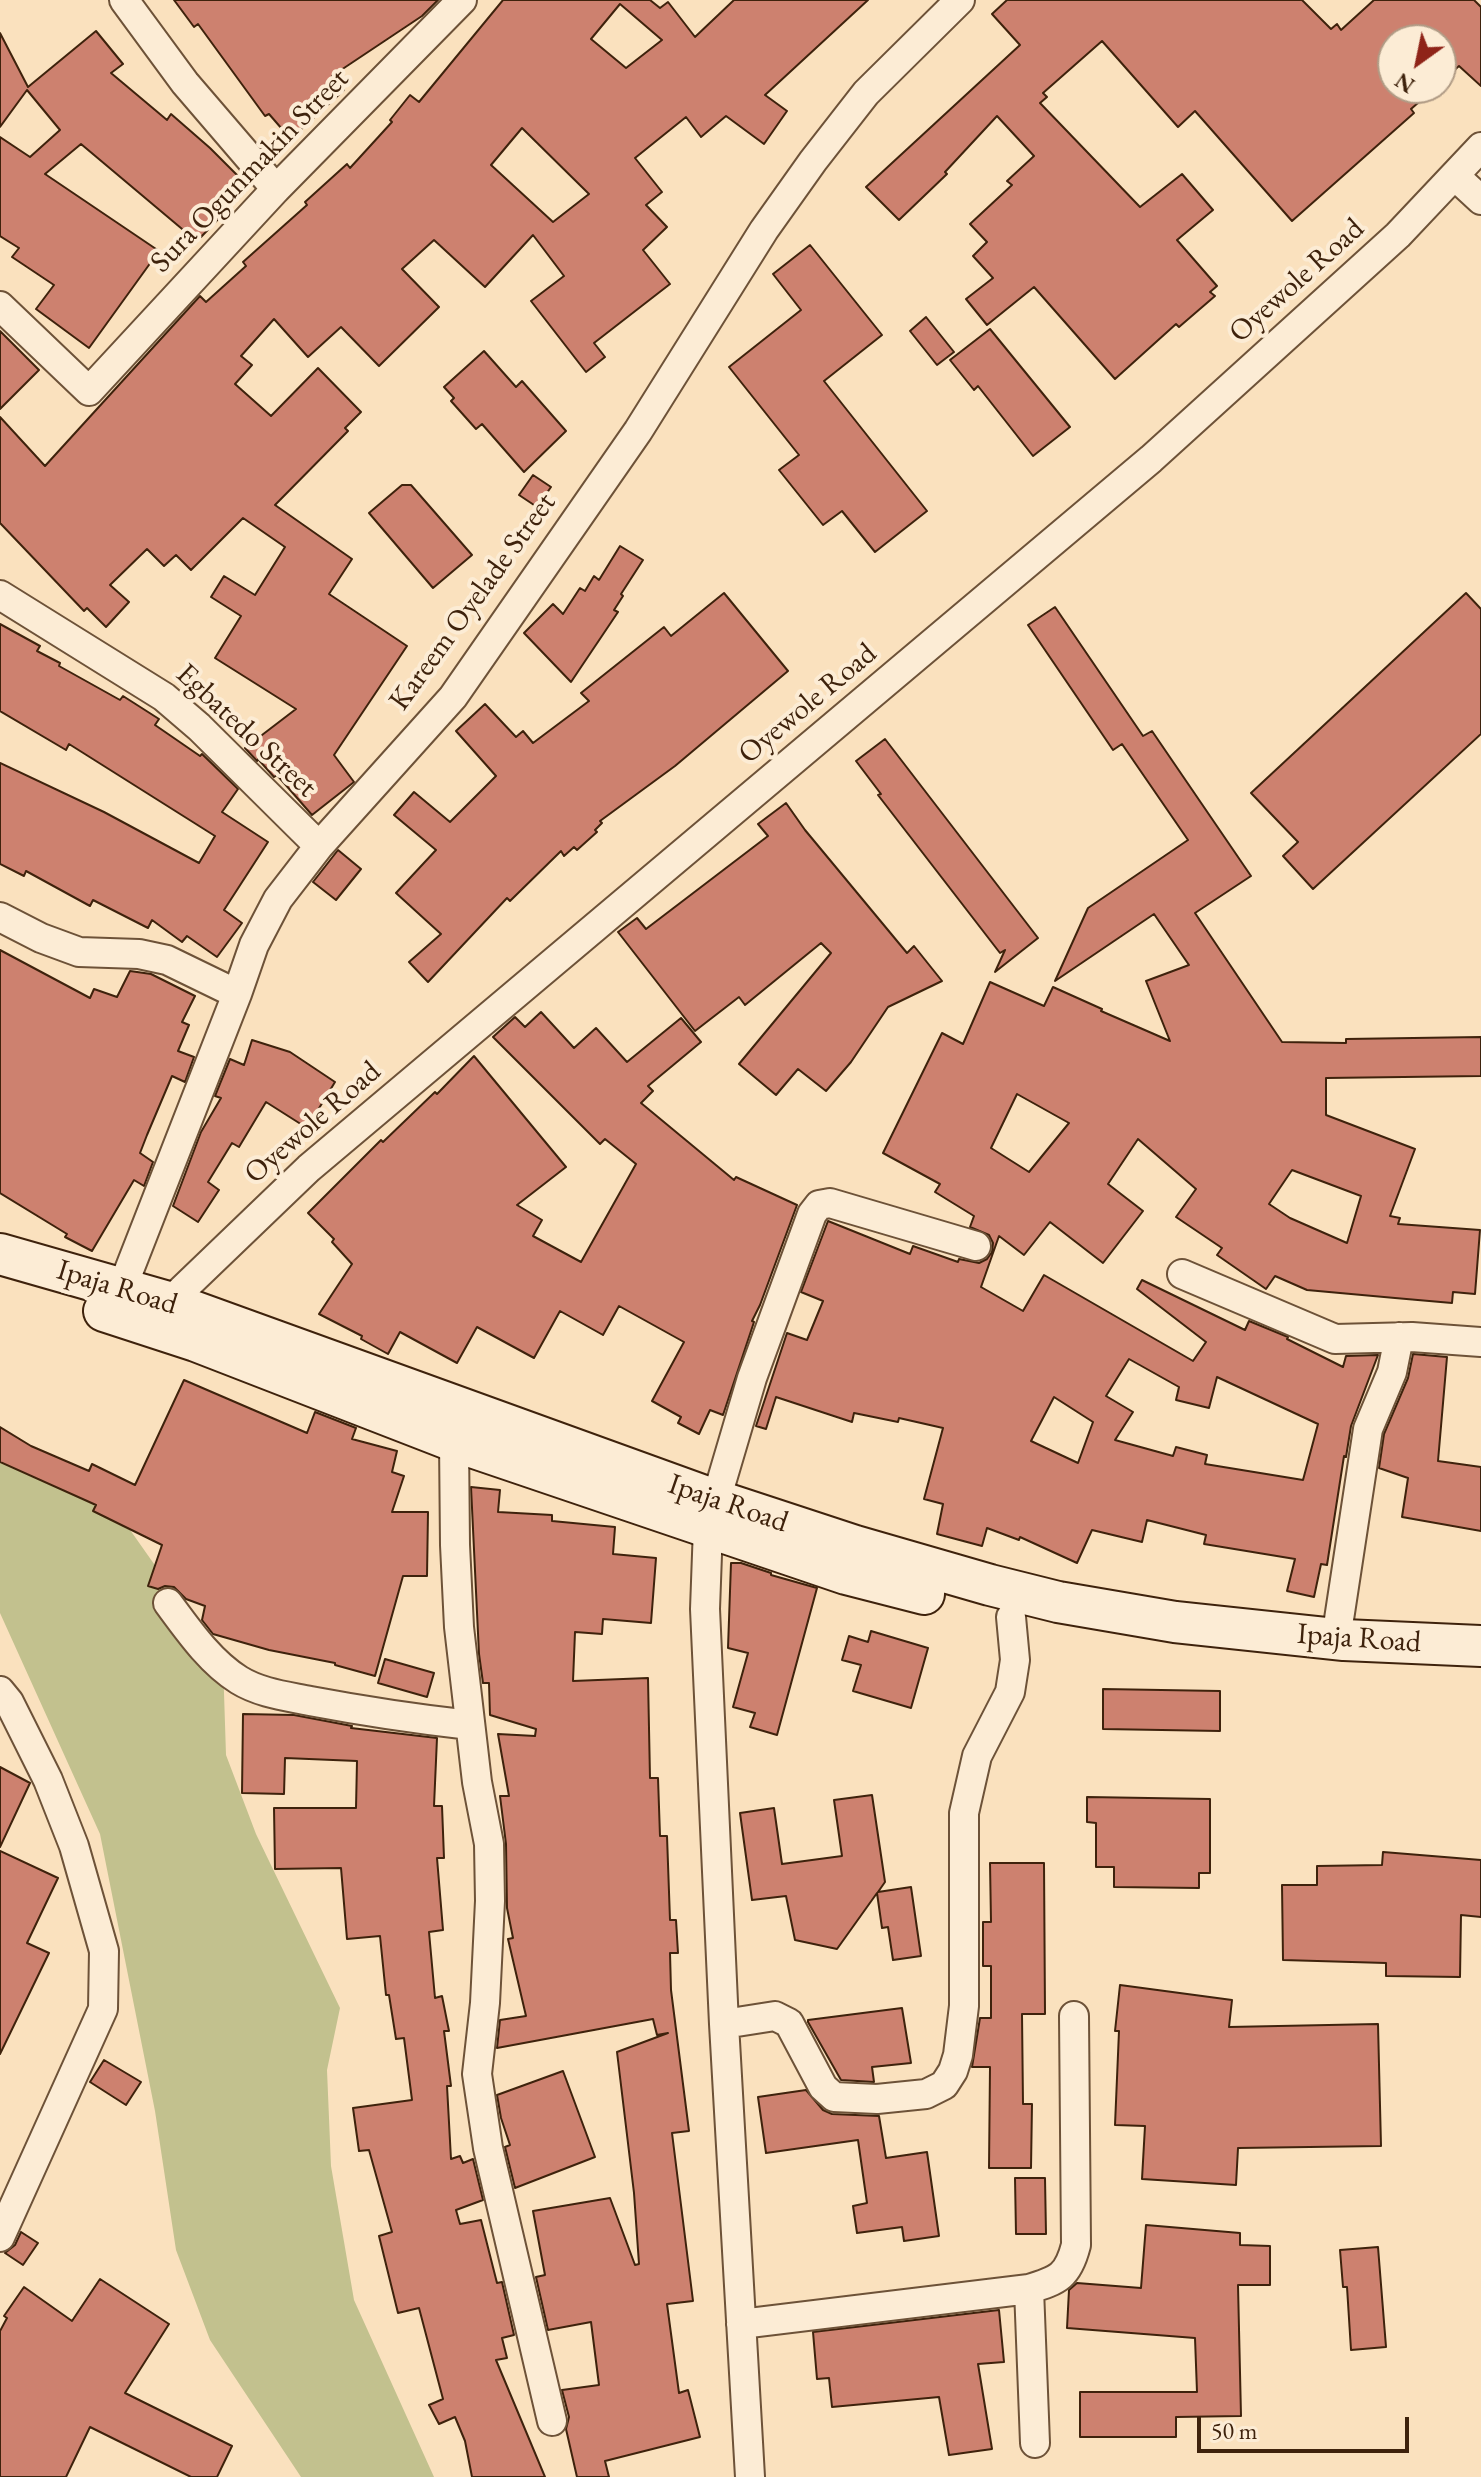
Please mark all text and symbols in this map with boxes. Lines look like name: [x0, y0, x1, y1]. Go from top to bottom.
north arrow: [1377, 24, 1457, 104]
street label: Sura Ogunmakin Street: [143, 61, 357, 281]
text: N: [1389, 66, 1420, 100]
street label: Oyewole Road: [1222, 211, 1372, 351]
street label: Kareem Oyelade Street: [382, 486, 564, 718]
street label: Oyewole Road: [732, 636, 884, 772]
street label: Egbatedo Street: [168, 657, 324, 805]
street label: Oyewole Road: [237, 1054, 389, 1192]
street label: Ipaja Road: [52, 1253, 182, 1323]
street label: Ipaja Road: [663, 1467, 793, 1541]
street label: Ipaja Road: [1296, 1617, 1422, 1661]
scale bar: [1201, 2401, 1413, 2451]
text: 50 m: [1211, 2415, 1258, 2446]

